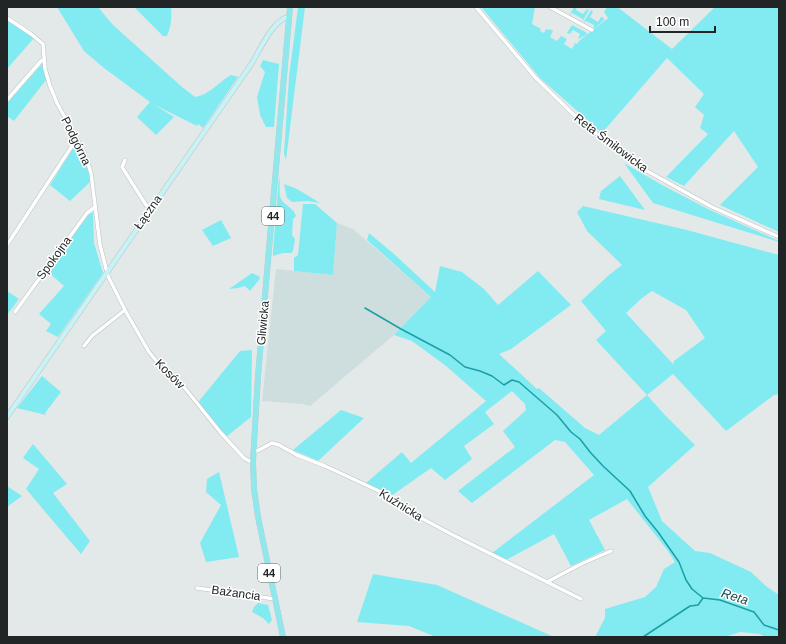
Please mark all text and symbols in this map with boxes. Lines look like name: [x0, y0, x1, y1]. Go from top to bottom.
scale bar: [650, 8, 715, 34]
text: 100 m: [656, 15, 689, 29]
street label: Reta Śmiłowicka: [571, 110, 651, 175]
street label: Podgórna: [58, 115, 94, 168]
street label: Łączna: [131, 192, 165, 232]
road number: 44: [262, 207, 284, 225]
street label: Spokojna: [34, 233, 75, 282]
street label: Gliwicka: [254, 300, 272, 346]
street label: Kosów: [152, 356, 188, 392]
street label: Kuźnicka: [377, 486, 426, 524]
road number: 44: [258, 564, 280, 582]
street label: Bażancia: [211, 583, 262, 603]
water label: Reta: [720, 585, 750, 608]

